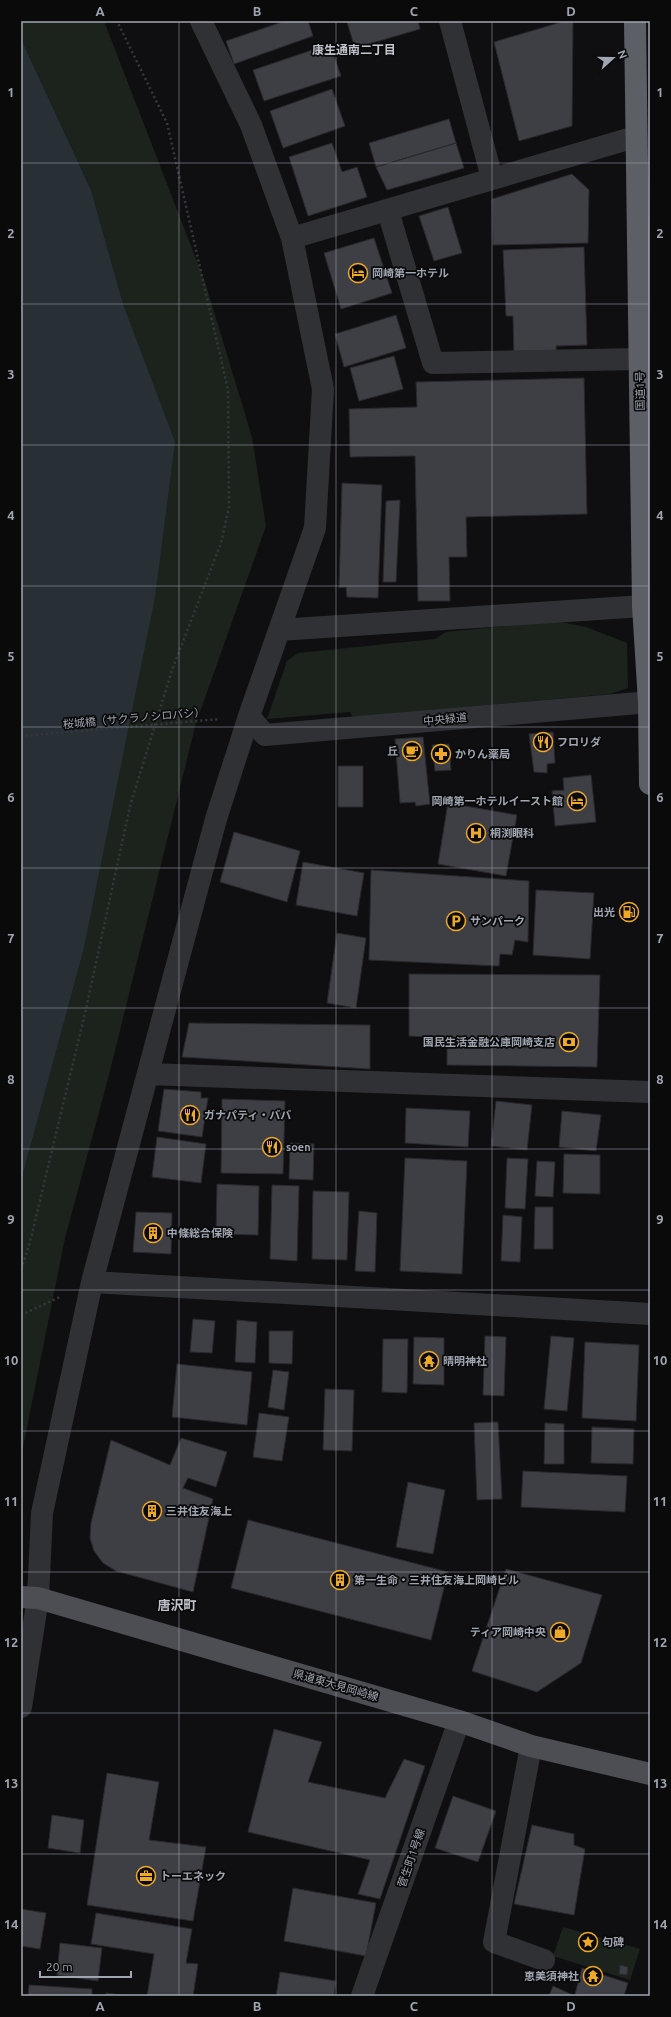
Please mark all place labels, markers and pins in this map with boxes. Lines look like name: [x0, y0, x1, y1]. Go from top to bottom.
hotel icon: 岡崎第一ホテル: [347, 262, 369, 284]
place label: 岡崎第一ホテル: [372, 267, 449, 279]
restaurant icon: フロリダ: [532, 731, 554, 753]
place label: フロリダ: [557, 736, 601, 748]
cafe icon: 丘: [401, 740, 423, 762]
pharmacy icon: かりん薬局: [430, 743, 452, 765]
place label: 丘: [387, 745, 398, 757]
place label: かりん薬局: [455, 748, 510, 760]
hotel icon: 岡崎第一ホテルイースト館: [566, 790, 588, 812]
place label: 岡崎第一ホテルイースト館: [432, 795, 563, 807]
hospital icon: 桐渕眼科: [465, 822, 487, 844]
place label: 桐渕眼科: [490, 827, 534, 839]
fuel station icon: 出光: [618, 901, 640, 923]
place label: 出光: [593, 906, 615, 918]
parking icon: サンパーク: [445, 910, 467, 932]
place label: サンパーク: [470, 915, 525, 927]
bank icon: 国民生活金融公庫岡崎支店: [558, 1031, 580, 1053]
place label: 国民生活金融公庫岡崎支店: [423, 1036, 555, 1048]
restaurant icon: ガナパティ・ババ: [179, 1104, 201, 1126]
place label: ガナパティ・ババ: [204, 1109, 291, 1121]
restaurant icon: soen: [261, 1136, 283, 1158]
place label: soen: [286, 1141, 311, 1153]
building icon: 中條総合保険: [142, 1222, 164, 1244]
place label: 中條総合保険: [167, 1227, 233, 1239]
temple icon: 晴明神社: [418, 1350, 440, 1372]
place label: 晴明神社: [443, 1355, 487, 1367]
building icon: 三井住友海上: [141, 1500, 163, 1522]
place label: 三井住友海上: [166, 1505, 232, 1517]
building icon: 第一生命・三井住友海上岡崎ビル: [329, 1569, 351, 1591]
place label: 第一生命・三井住友海上岡崎ビル: [354, 1574, 519, 1586]
shop icon: ティア岡崎中央: [549, 1621, 571, 1643]
place label: ティア岡崎中央: [470, 1626, 546, 1638]
office icon: トーエネック: [135, 1865, 157, 1887]
place label: トーエネック: [160, 1870, 226, 1882]
place icon: 句碑: [577, 1931, 599, 1953]
place label: 句碑: [602, 1936, 624, 1948]
temple icon: 恵美須神社: [582, 1965, 604, 1987]
place label: 恵美須神社: [524, 1970, 579, 1982]

